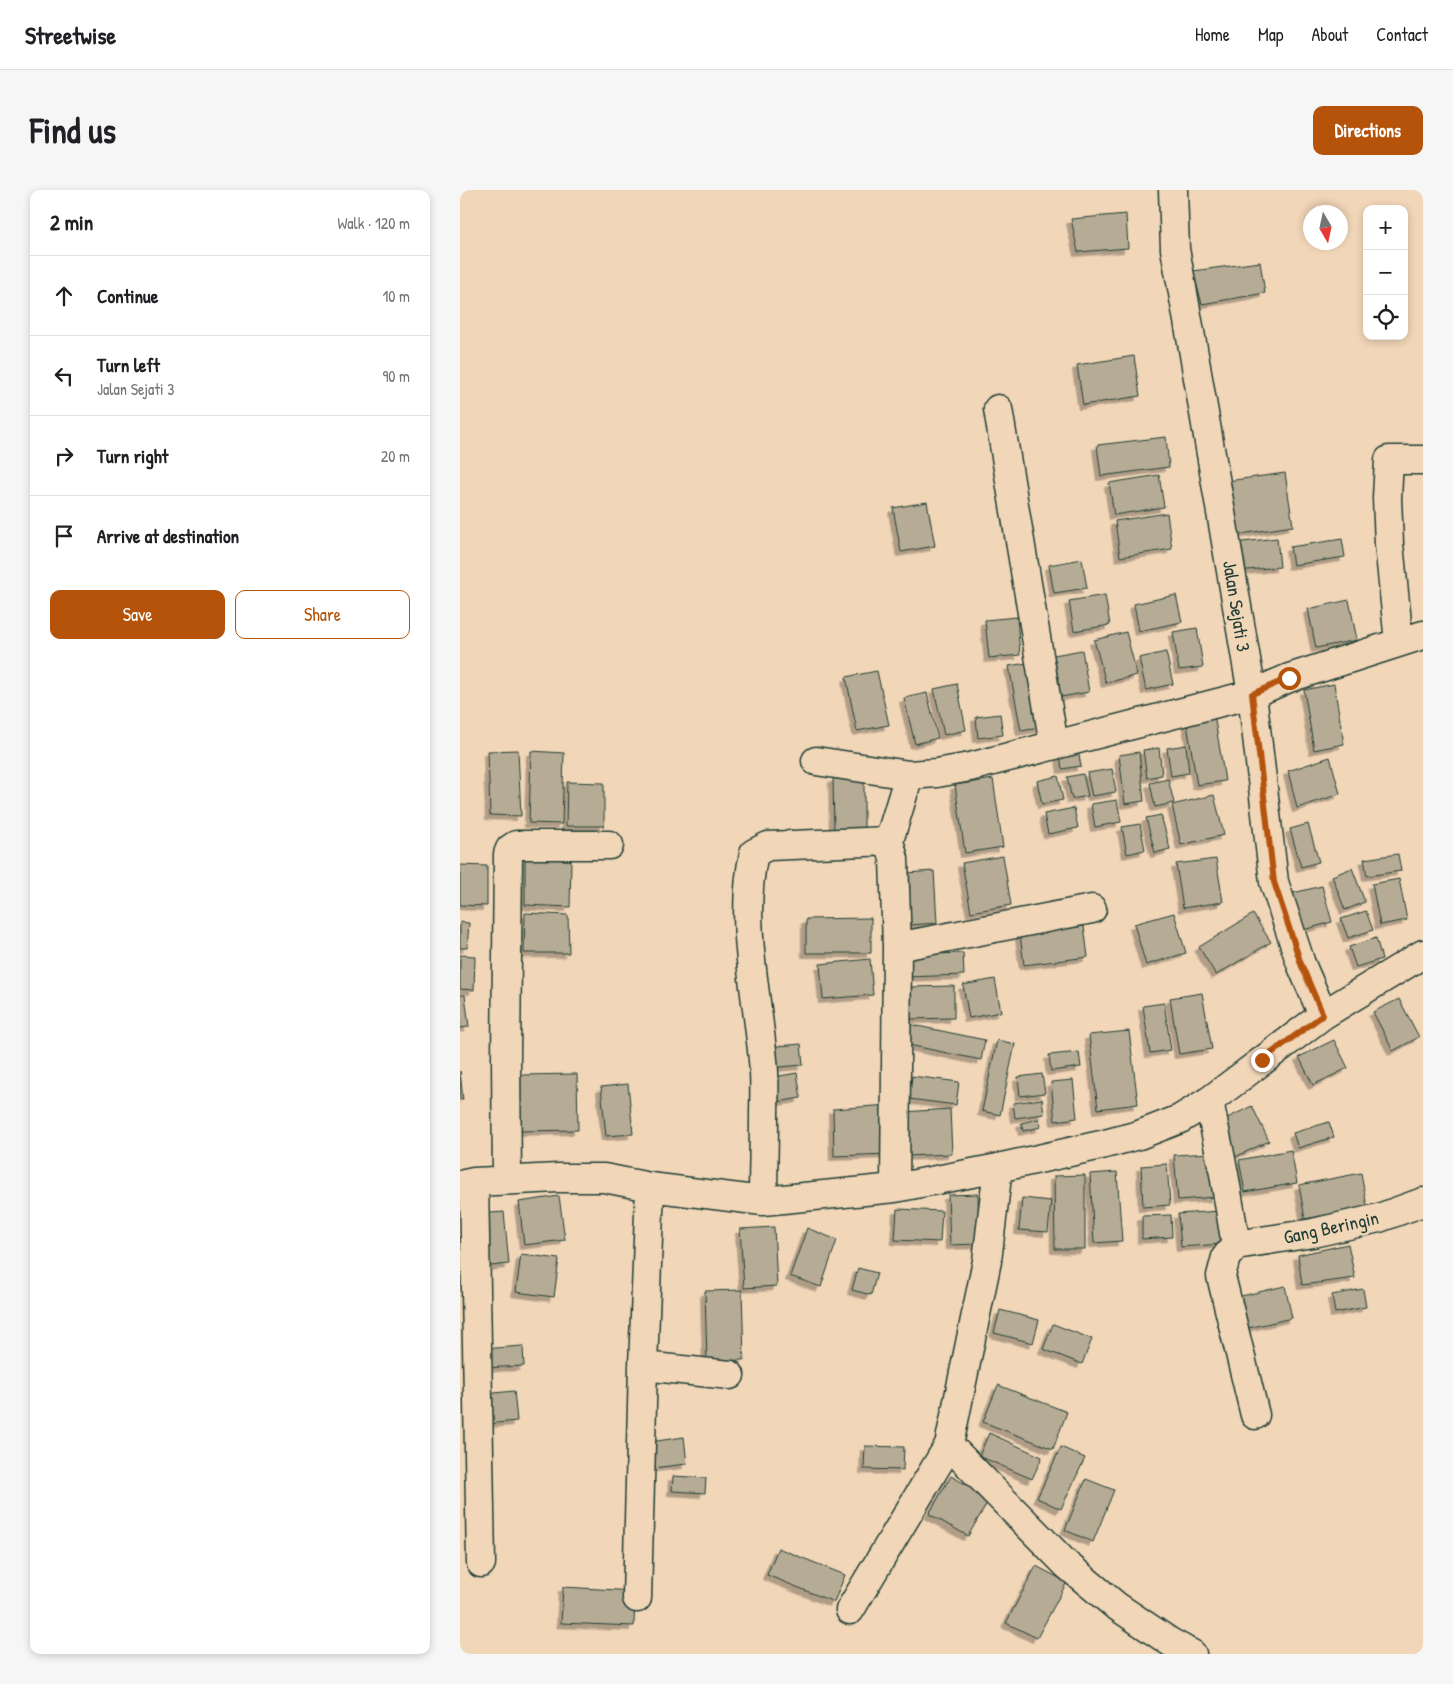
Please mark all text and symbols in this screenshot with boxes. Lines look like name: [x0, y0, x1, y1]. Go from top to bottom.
text: Streetwise: [25, 19, 116, 51]
text: Home: [1195, 22, 1230, 47]
text: Map: [1258, 22, 1283, 47]
text: About: [1311, 22, 1348, 47]
text: Contact: [1376, 22, 1428, 47]
button: Directions: [1313, 106, 1423, 155]
text: Find us: [30, 107, 116, 154]
north arrow: [1303, 205, 1348, 250]
map controls: [1363, 205, 1408, 340]
button: +: [1363, 205, 1408, 250]
text: 2 min: [50, 208, 93, 237]
text: Walk · 120 m: [337, 212, 410, 234]
button: −: [1363, 250, 1408, 295]
icon: ahead: [50, 282, 78, 310]
text: Continue: [97, 283, 158, 309]
text: 10 m: [382, 285, 410, 307]
button: locate: [1363, 295, 1408, 340]
text: Turn left: [97, 352, 160, 378]
icon: left: [50, 362, 78, 390]
text: 90 m: [382, 365, 410, 387]
text: Jalan Sejati 3: [97, 378, 174, 400]
icon: right: [50, 442, 78, 470]
text: Turn right: [97, 443, 168, 469]
text: 20 m: [381, 445, 410, 467]
icon: arrive: [50, 522, 78, 550]
text: Arrive at destination: [97, 523, 239, 549]
street label: Jalan Sejati 3: [1217, 559, 1257, 653]
button: Save: [50, 590, 225, 639]
button: Share: [235, 590, 410, 639]
route start: [1278, 667, 1301, 690]
route end: [1251, 1049, 1274, 1072]
street label: Gang Beringin: [1281, 1204, 1381, 1250]

